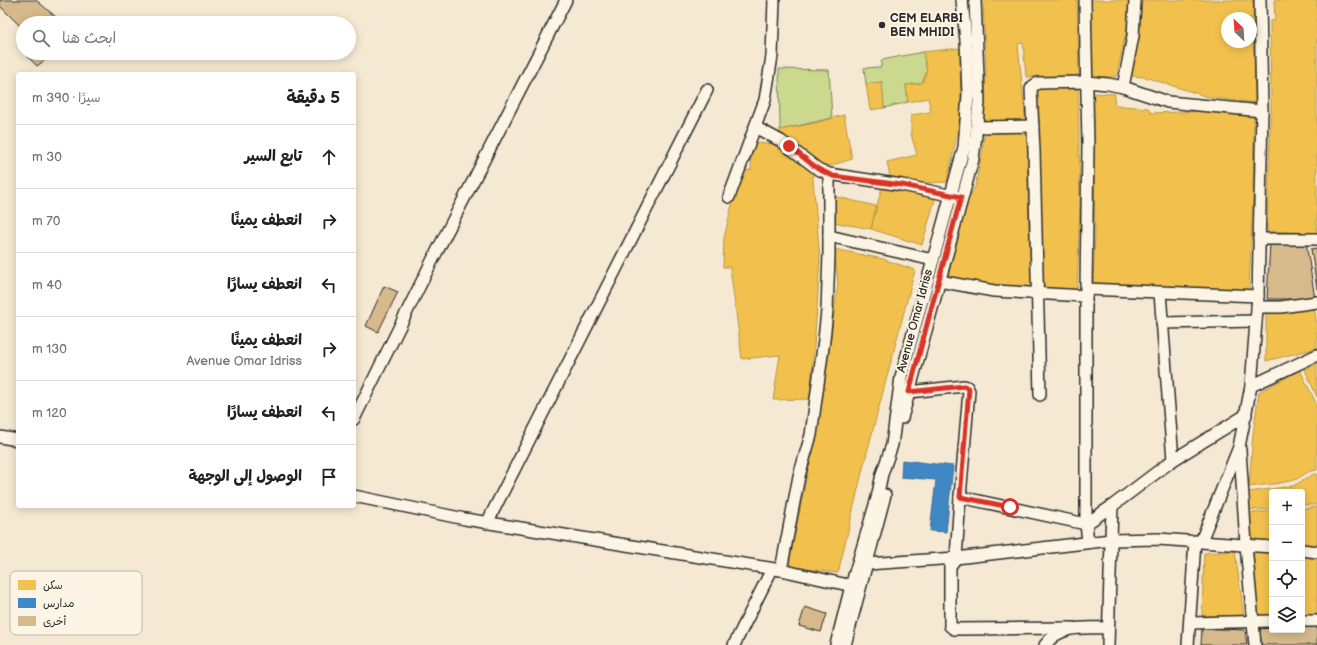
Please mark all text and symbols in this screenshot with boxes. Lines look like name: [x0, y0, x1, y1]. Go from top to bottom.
place label: CEM ELARBI BEN MHIDI: [890, 11, 963, 40]
north arrow: [1221, 12, 1257, 48]
search box: [16, 16, 356, 60]
marker: CEM ELARBI BEN MHIDI: [877, 20, 887, 30]
icon: search: [30, 27, 52, 49]
text: ابحث هنا: [62, 29, 116, 48]
text: 5 دقيقة: [286, 88, 340, 108]
text: سيرًا · 390 m: [32, 90, 101, 106]
route end: [780, 137, 798, 155]
icon: ahead: [318, 146, 340, 168]
text: تابع السير: [244, 147, 302, 166]
text: 30 m: [32, 149, 62, 165]
icon: right: [318, 210, 340, 232]
text: انعطف يمينًا: [231, 211, 302, 230]
text: 70 m: [32, 213, 60, 229]
street label: Avenue Omar Idriss: [894, 268, 936, 374]
icon: left: [318, 274, 340, 296]
text: انعطف يسارًا: [227, 275, 302, 294]
text: 40 m: [32, 277, 62, 293]
text: انعطف يمينًا: [231, 331, 302, 350]
icon: right: [318, 338, 340, 360]
text: 130 m: [32, 341, 67, 357]
text: Avenue Omar Idriss: [187, 353, 302, 369]
icon: left: [318, 402, 340, 424]
text: انعطف يسارًا: [227, 403, 302, 422]
text: 120 m: [32, 405, 67, 421]
icon: arrive: [318, 466, 340, 488]
text: الوصول إلى الوجهة: [188, 467, 302, 486]
map controls: [1269, 489, 1305, 633]
button: +: [1269, 489, 1305, 525]
route start: [1001, 498, 1019, 516]
button: −: [1269, 525, 1305, 561]
button: locate: [1269, 561, 1305, 597]
legend: [10, 571, 142, 635]
text: سكن: [43, 579, 63, 592]
text: مدارس: [43, 597, 74, 610]
button: layers: [1269, 597, 1305, 633]
text: أخرى: [43, 615, 66, 628]

